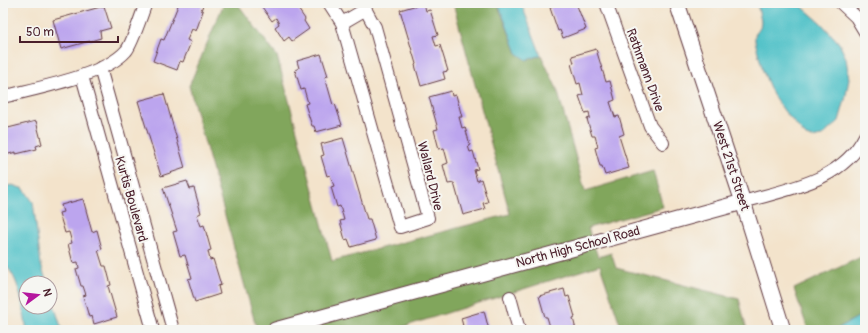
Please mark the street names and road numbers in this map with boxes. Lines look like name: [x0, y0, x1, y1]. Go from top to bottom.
street label: Rathmann Drive: [623, 26, 668, 114]
street label: West 21st Street: [709, 119, 753, 213]
street label: Wallard Drive: [414, 140, 446, 213]
street label: Kurtis Boulevard: [111, 154, 151, 244]
street label: North High School Road: [514, 223, 642, 271]

